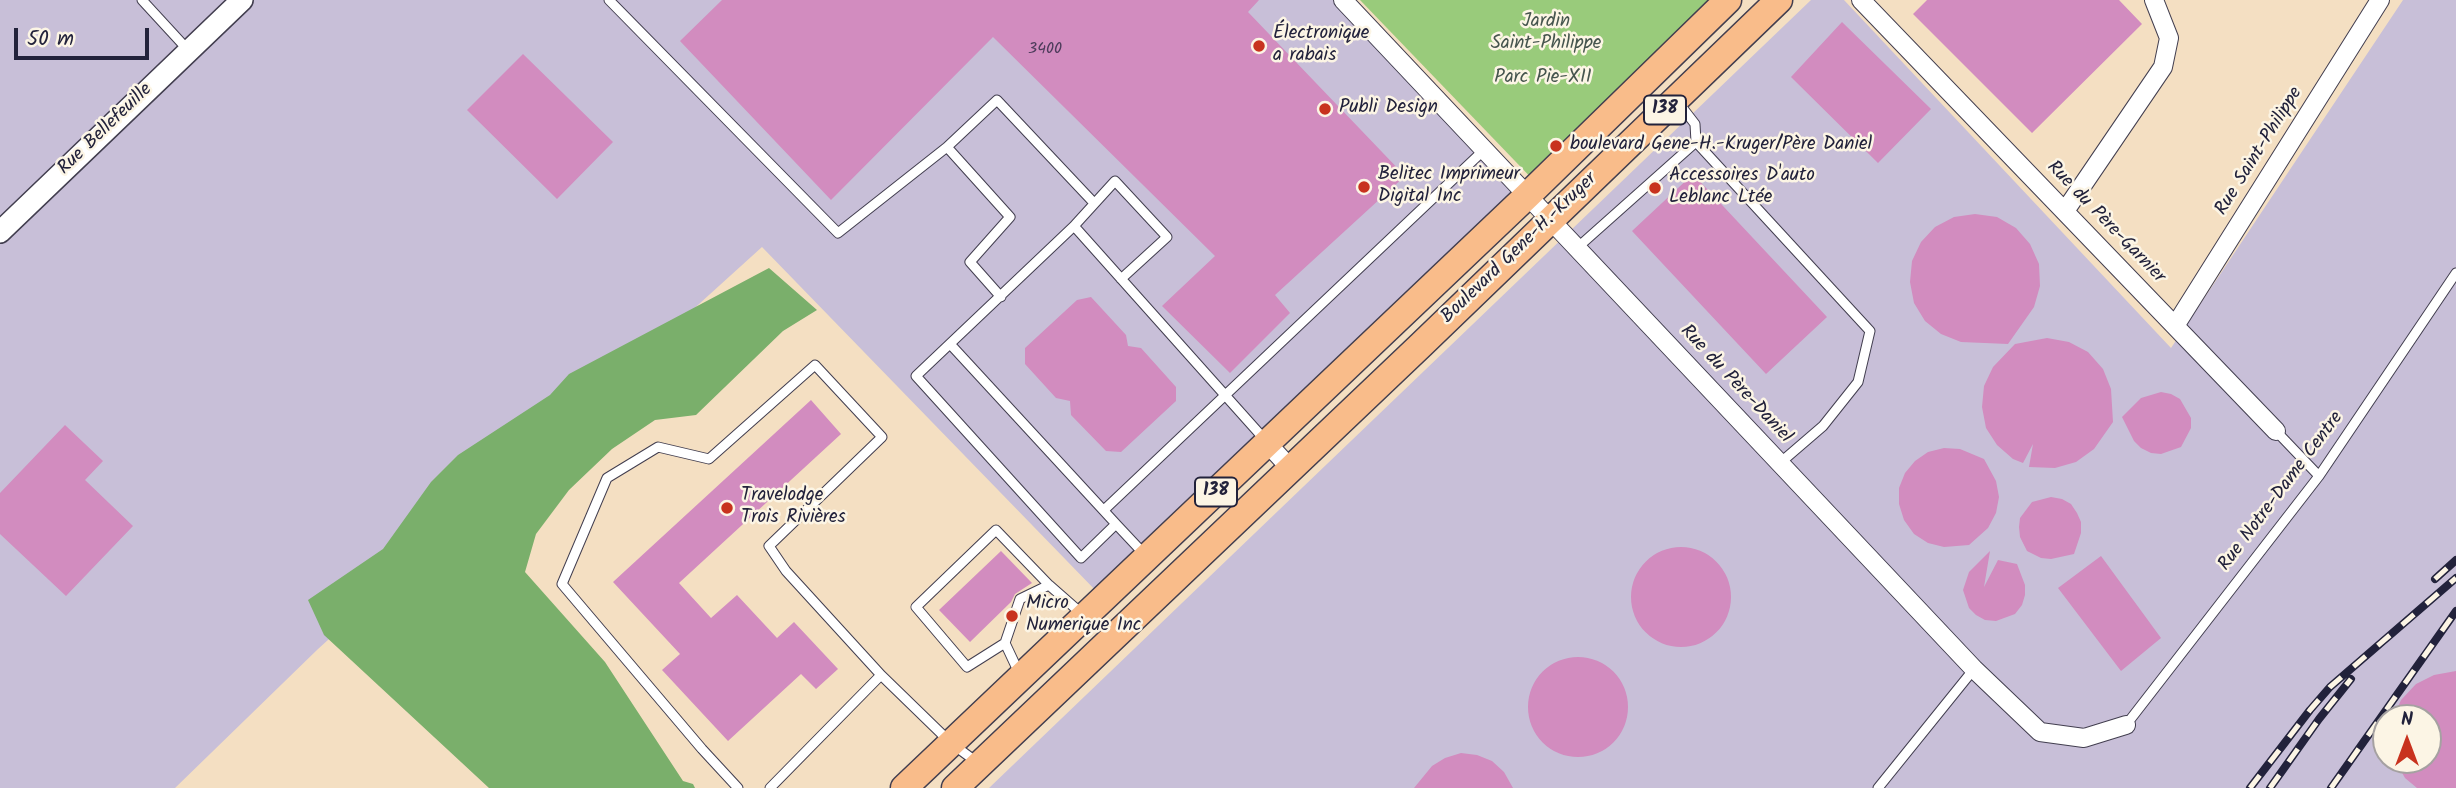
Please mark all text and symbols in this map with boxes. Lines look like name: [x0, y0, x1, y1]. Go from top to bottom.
park label: Jardin Saint-Philippe: [1491, 12, 1601, 56]
scale bar: [18, 14, 152, 58]
text: 50 m: [27, 23, 74, 56]
place label: Électronique a rabais: [1273, 24, 1369, 68]
marker: Électronique a rabais: [1251, 38, 1267, 54]
house number: 3400: [1028, 40, 1062, 60]
park label: Parc Pie-XII: [1494, 68, 1592, 90]
street label: Rue Bellefeuille: [54, 79, 158, 181]
street label: Rue Saint-Philippe: [2211, 84, 2309, 220]
road number: 138: [1644, 96, 1686, 124]
place label: Publi Design: [1339, 98, 1438, 120]
marker: Publi Design: [1317, 101, 1333, 117]
place label: boulevard Gene-H.-Kruger/Père Daniel: [1570, 135, 1872, 157]
marker: boulevard Gene-H.-Kruger/Père Daniel: [1548, 138, 1564, 154]
street label: Rue du Père-Garnier: [2041, 157, 2169, 289]
place label: Belitec Imprimeur Digital Inc: [1378, 165, 1520, 209]
place label: Accessoires D'auto Leblanc Ltée: [1669, 166, 1815, 210]
street label: Boulevard Gene-H.-Kruger: [1437, 169, 1603, 329]
marker: Belitec Imprimeur Digital Inc: [1356, 179, 1372, 195]
marker: Accessoires D'auto Leblanc Ltée: [1647, 180, 1663, 196]
street label: Rue du Père-Daniel: [1674, 321, 1796, 449]
street label: Rue Notre-Dame Centre: [2215, 408, 2349, 576]
road number: 138: [1195, 478, 1237, 506]
place label: Travelodge Trois Rivières: [741, 486, 846, 530]
marker: Travelodge Trois Rivières: [719, 500, 735, 516]
place label: Micro Numerique Inc: [1026, 594, 1141, 638]
marker: Micro Numerique Inc: [1004, 608, 1020, 624]
north arrow: [2372, 704, 2442, 774]
text: N: [2401, 705, 2413, 735]

